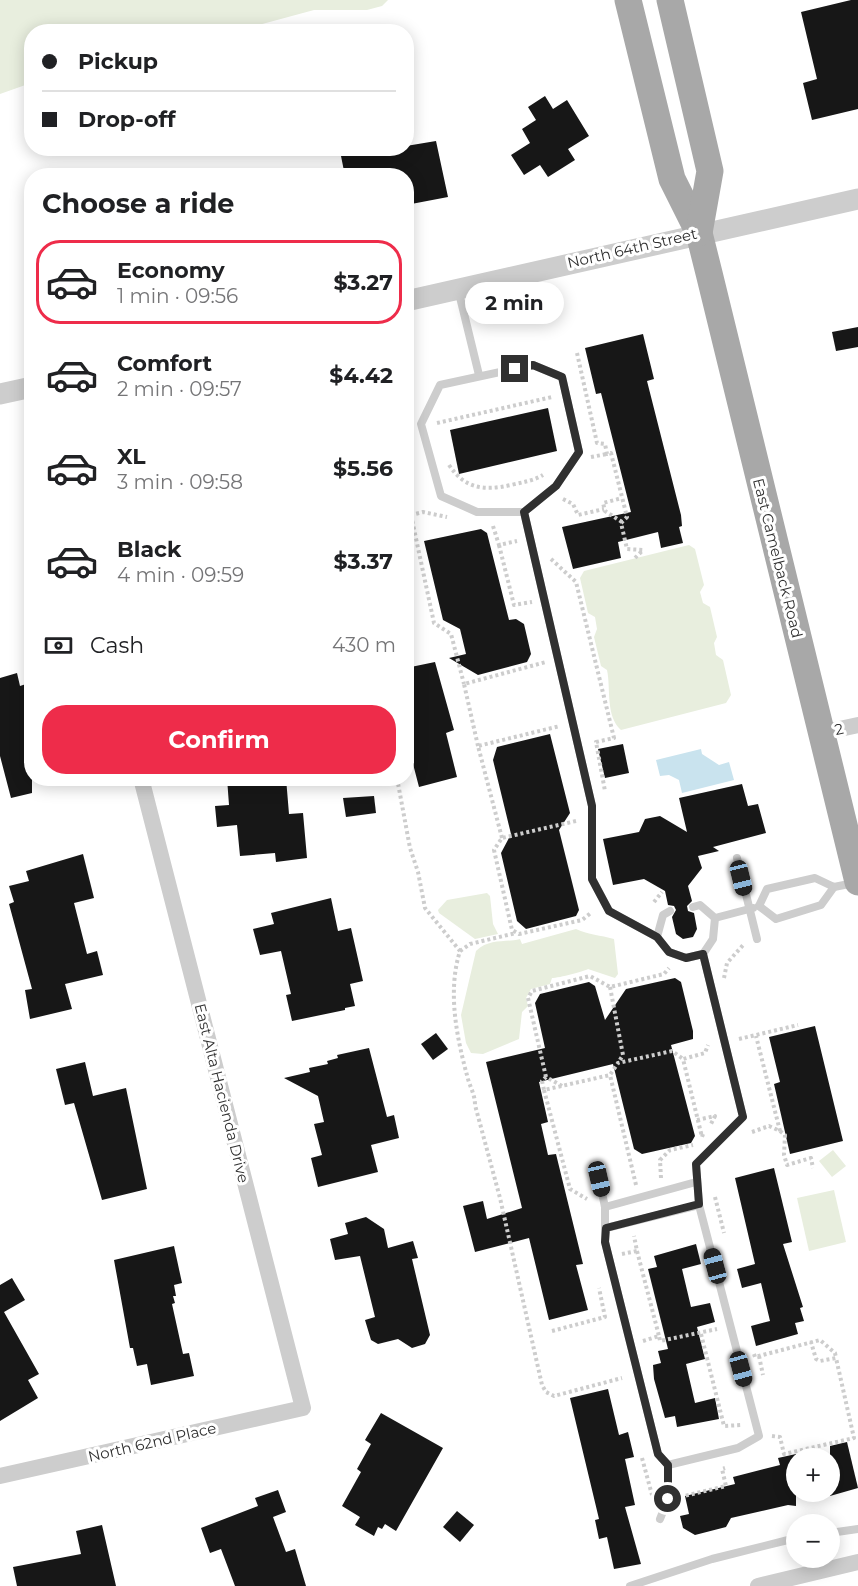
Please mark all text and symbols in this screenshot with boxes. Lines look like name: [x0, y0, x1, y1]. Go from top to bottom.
text: Pickup: [78, 48, 158, 75]
text: Drop-off: [78, 106, 176, 133]
text: Choose a ride: [42, 187, 234, 220]
street label: North 64th Street: [565, 224, 699, 272]
icon: car: [45, 255, 99, 309]
text: Economy: [117, 257, 225, 284]
text: $3.27: [333, 269, 393, 296]
callout: 2 min: [466, 282, 564, 324]
text: 1 min · 09:56: [117, 284, 238, 308]
text: 2 min: [485, 291, 544, 315]
icon: car: [45, 348, 99, 402]
text: Comfort: [117, 350, 212, 377]
route end: [501, 355, 528, 382]
text: $4.42: [329, 362, 393, 389]
text: 2 min · 09:57: [117, 377, 242, 401]
icon: car: [45, 441, 99, 495]
text: XL: [117, 443, 146, 470]
text: $5.56: [333, 455, 393, 482]
text: 3 min · 09:58: [117, 470, 243, 494]
street label: East Camelback Road: [749, 476, 807, 640]
icon: car: [45, 534, 99, 588]
text: Black: [117, 536, 181, 563]
text: $3.37: [334, 548, 393, 575]
text: 4 min · 09:59: [117, 563, 244, 587]
icon: cash: [42, 629, 75, 662]
text: Cash: [90, 632, 144, 659]
text: 430 m: [332, 633, 396, 657]
button: Confirm: [42, 705, 396, 774]
street label: 2: [833, 719, 845, 739]
car: [728, 858, 754, 898]
street label: East Alta Hacienda Drive: [191, 1001, 253, 1185]
car: [586, 1159, 612, 1199]
car: [702, 1246, 728, 1286]
car: [728, 1349, 754, 1389]
street label: North 62nd Place: [86, 1418, 218, 1466]
map controls: [786, 1448, 840, 1568]
button: +: [786, 1448, 840, 1502]
route start: [654, 1485, 681, 1512]
button: −: [786, 1514, 840, 1568]

